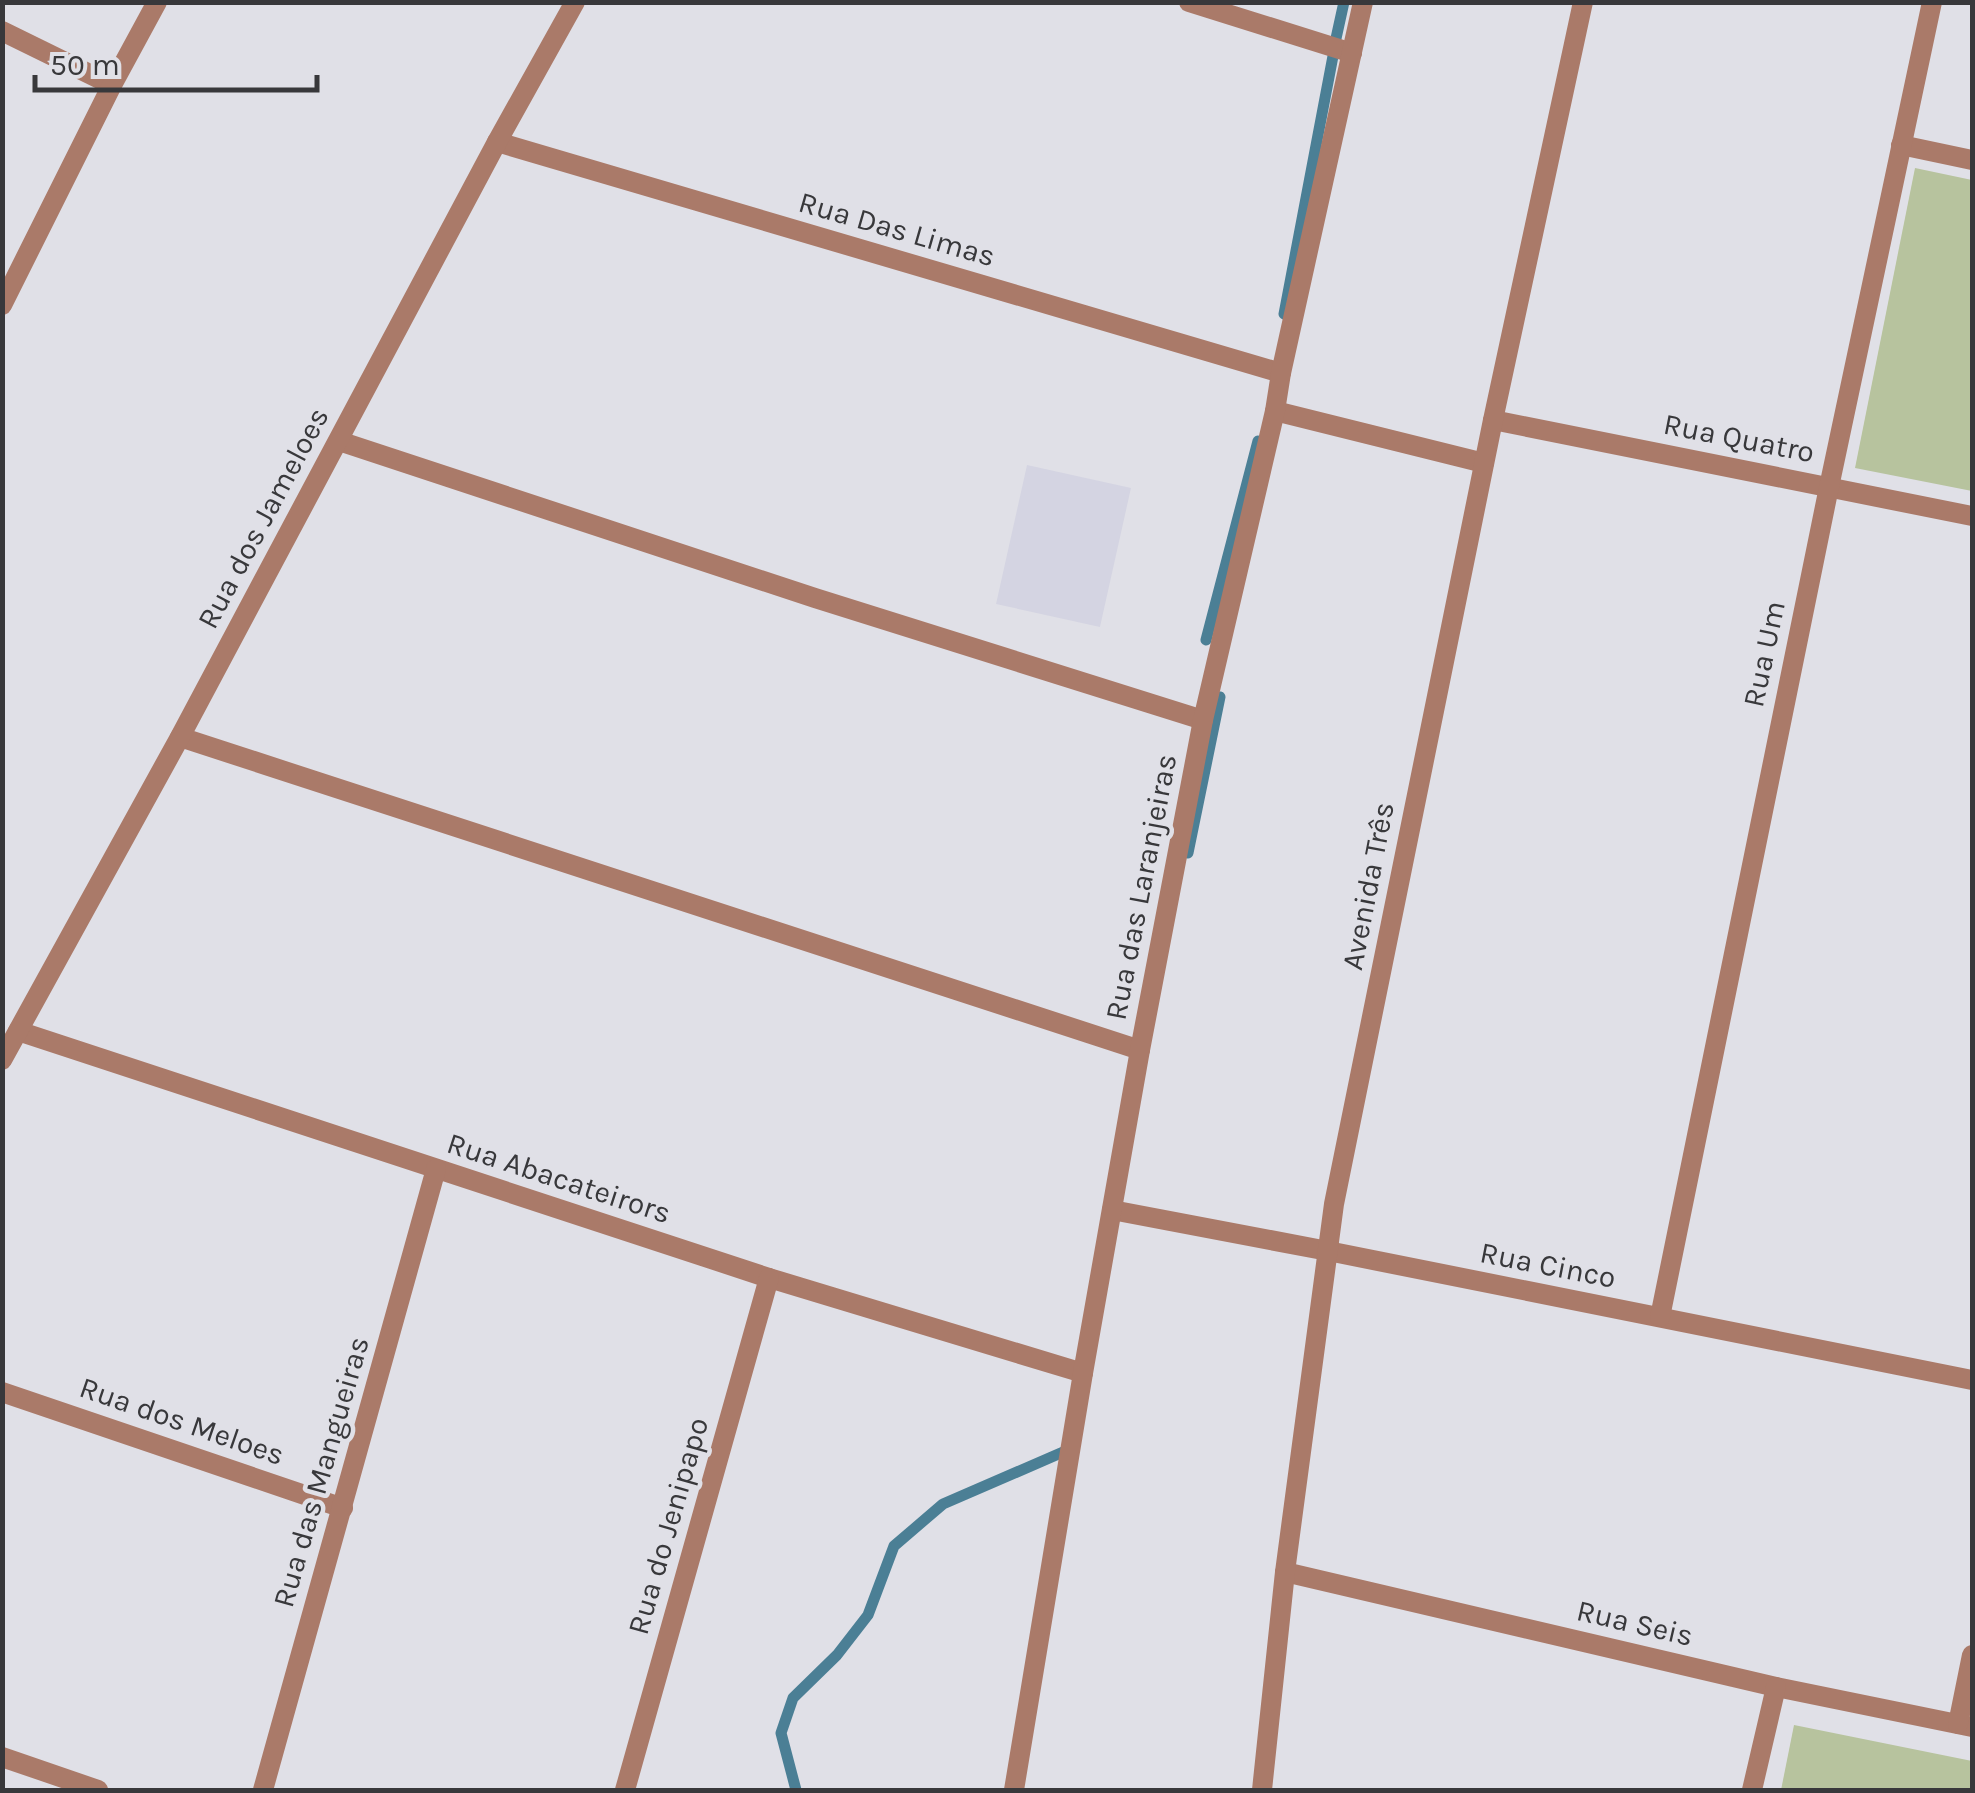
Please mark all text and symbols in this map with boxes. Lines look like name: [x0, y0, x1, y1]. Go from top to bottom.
scale bar: [35, 30, 318, 92]
text: 50 m: [50, 47, 120, 83]
street label: Rua Das Limas: [795, 184, 999, 274]
street label: Rua dos Jameloes: [190, 401, 336, 635]
street label: Rua Quatro: [1661, 406, 1817, 470]
street label: Rua Um: [1735, 598, 1793, 710]
street label: Rua das Laranjeiras: [1098, 751, 1184, 1023]
street label: Avenida Três: [1334, 799, 1402, 973]
street label: Rua Abacateirors: [443, 1125, 675, 1231]
street label: Rua Cinco: [1477, 1234, 1619, 1296]
street label: Rua das Mangueiras: [265, 1332, 377, 1612]
street label: Rua dos Meloes: [75, 1369, 289, 1473]
street label: Rua do Jenipapo: [620, 1413, 716, 1639]
street label: Rua Seis: [1573, 1592, 1697, 1654]

